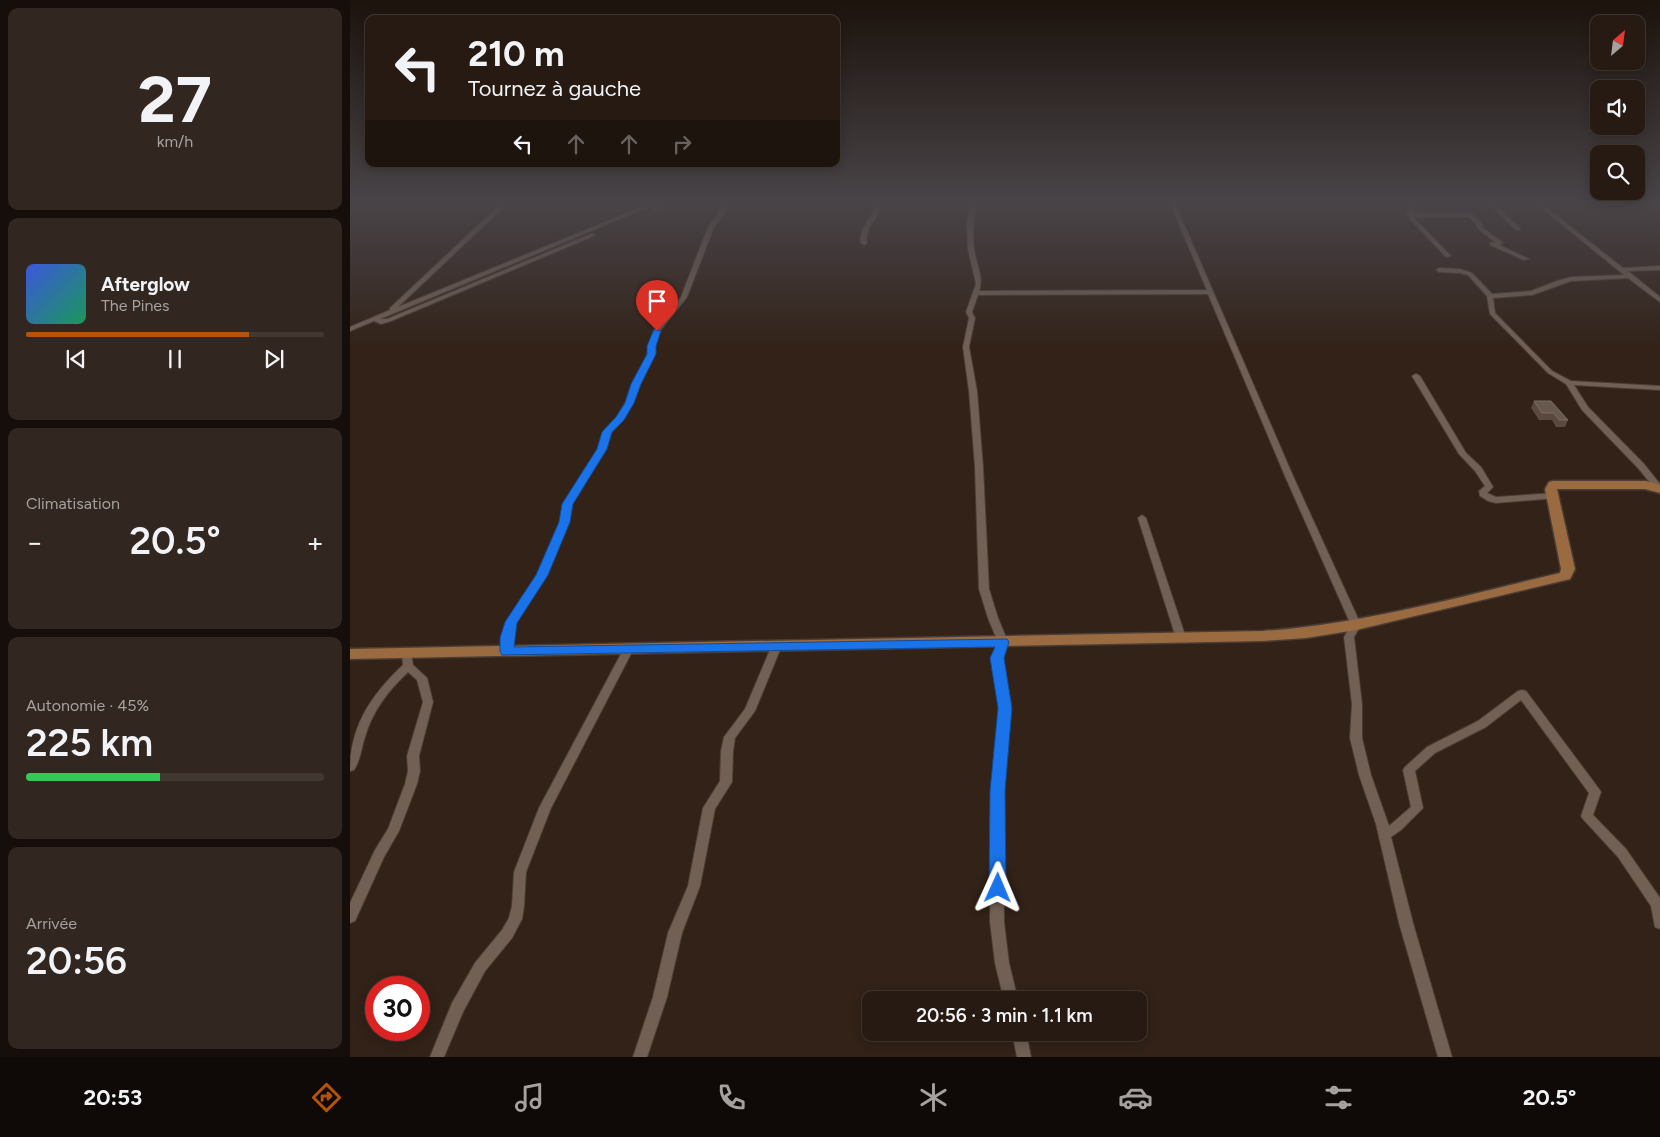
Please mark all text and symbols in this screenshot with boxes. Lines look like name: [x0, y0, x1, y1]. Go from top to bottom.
north arrow: [1590, 15, 1645, 70]
map controls: [1590, 15, 1645, 200]
text: 210 m: [468, 33, 565, 75]
icon: left: [385, 35, 450, 100]
text: 27: [138, 60, 212, 138]
text: Tournez à gauche: [468, 75, 641, 102]
button: sound: [1590, 80, 1645, 135]
icon: left: [509, 130, 537, 158]
icon: ahead: [562, 130, 590, 158]
icon: ahead: [615, 130, 643, 158]
icon: right: [668, 130, 696, 158]
text: km/h: [157, 132, 193, 151]
button: search: [1590, 145, 1645, 200]
text: Afterglow: [101, 273, 190, 296]
pin: [636, 280, 678, 331]
icon: arrive: [643, 287, 671, 315]
text: The Pines: [101, 296, 170, 315]
icon: previous: [62, 345, 90, 373]
icon: pause: [161, 345, 189, 373]
icon: next: [260, 345, 288, 373]
text: Climatisation: [26, 494, 120, 513]
text: 20.5°: [129, 518, 221, 564]
text: −: [26, 525, 43, 559]
text: +: [307, 525, 324, 559]
text: Autonomie · 45%: [26, 696, 149, 715]
text: 225 km: [26, 720, 153, 766]
position arrow: [971, 861, 1023, 913]
text: Arrivée: [26, 914, 77, 933]
text: 20:56: [26, 938, 127, 984]
speed limit sign: 30: [365, 976, 430, 1041]
text: 20:56 · 3 min · 1.1 km: [916, 1004, 1093, 1027]
icon: directions: [309, 1080, 344, 1115]
icon: music: [512, 1080, 547, 1115]
icon: phone: [714, 1080, 749, 1115]
icon: climate: [916, 1080, 951, 1115]
icon: car: [1118, 1080, 1153, 1115]
icon: filters: [1321, 1080, 1356, 1115]
text: 20:53: [84, 1084, 142, 1111]
text: 20.5°: [1523, 1084, 1576, 1111]

